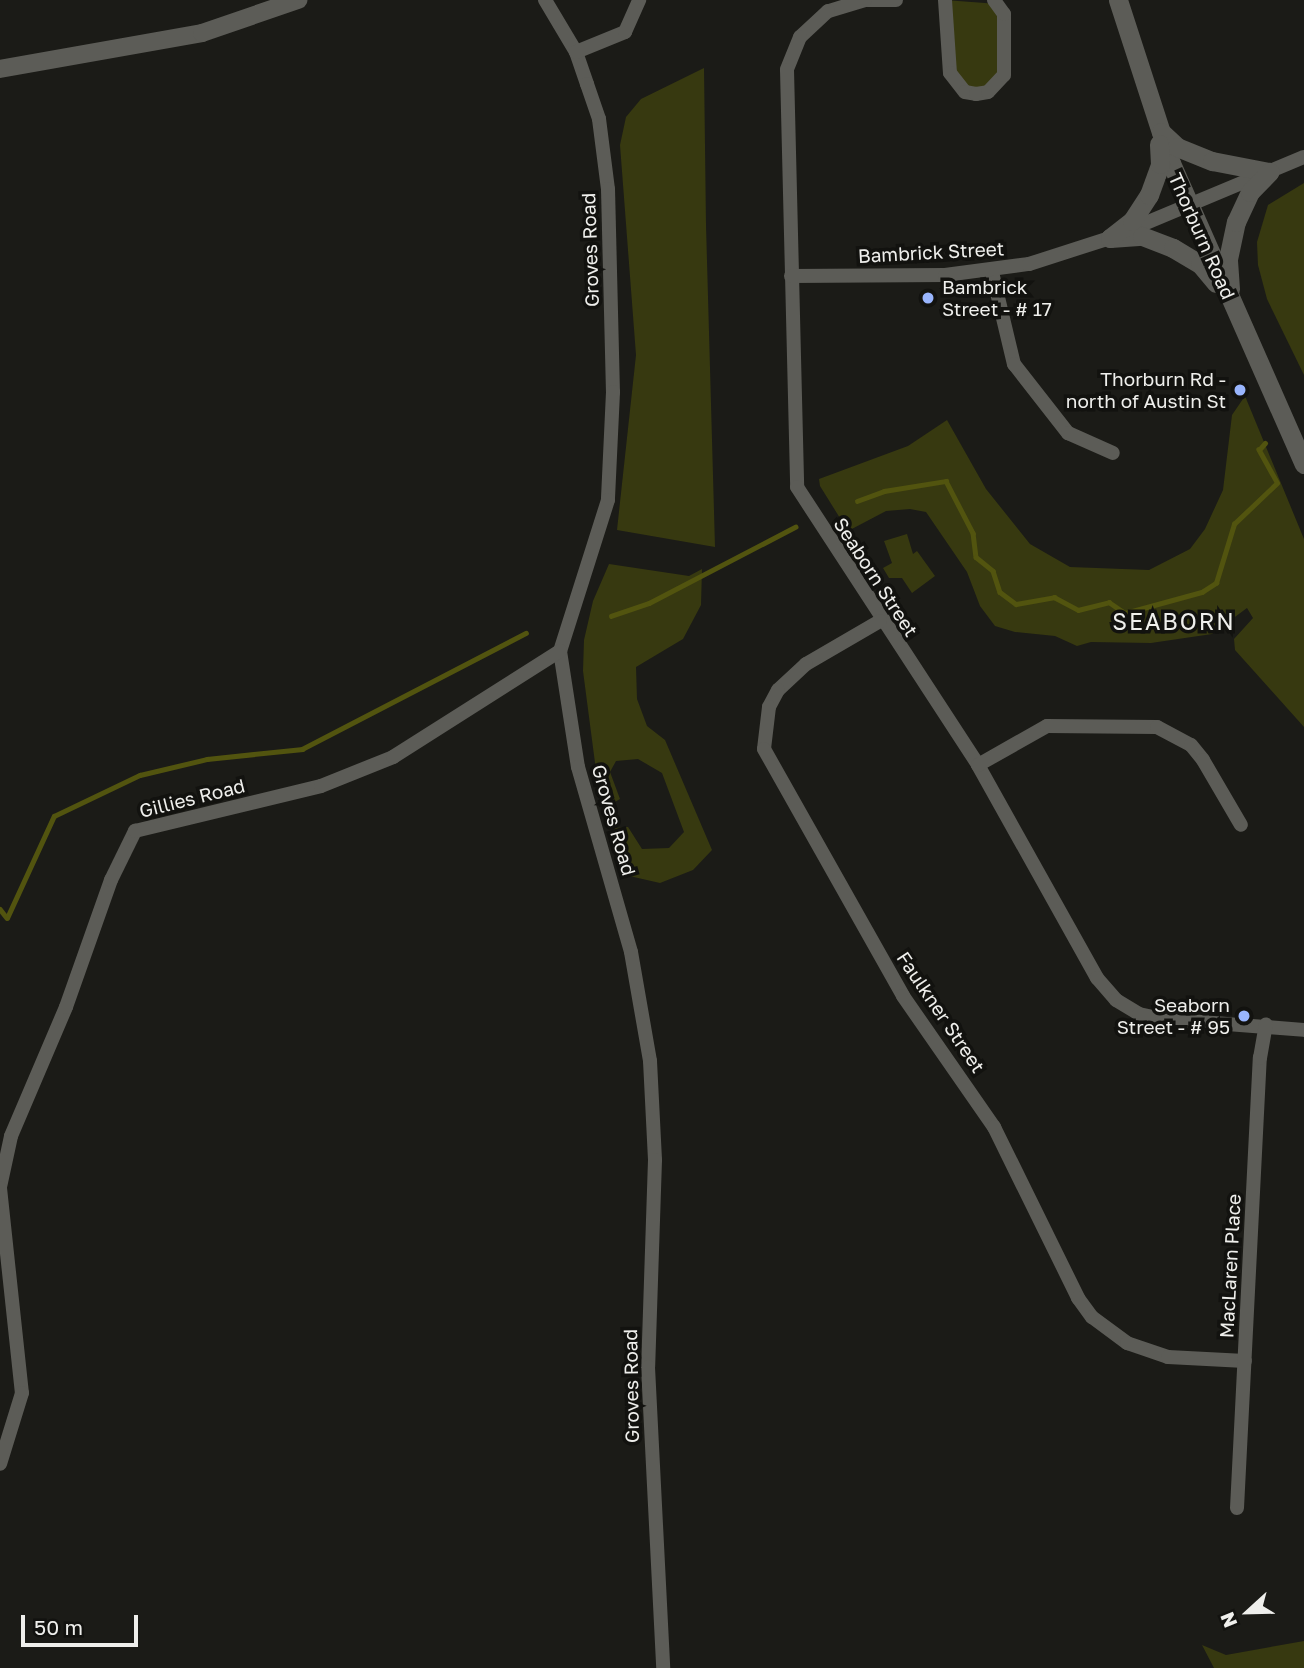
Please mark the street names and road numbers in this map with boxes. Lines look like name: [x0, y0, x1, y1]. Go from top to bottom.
street label: Thorburn Road: [1164, 169, 1240, 303]
street label: Groves Road: [577, 192, 603, 308]
street label: Bambrick Street: [857, 237, 1005, 267]
street label: Seaborn Street: [829, 513, 923, 641]
street label: Groves Road: [587, 762, 641, 878]
street label: Gillies Road: [137, 774, 247, 822]
street label: Faulkner Street: [892, 947, 990, 1077]
street label: MacLaren Place: [1215, 1193, 1245, 1339]
street label: Groves Road: [619, 1329, 643, 1443]

